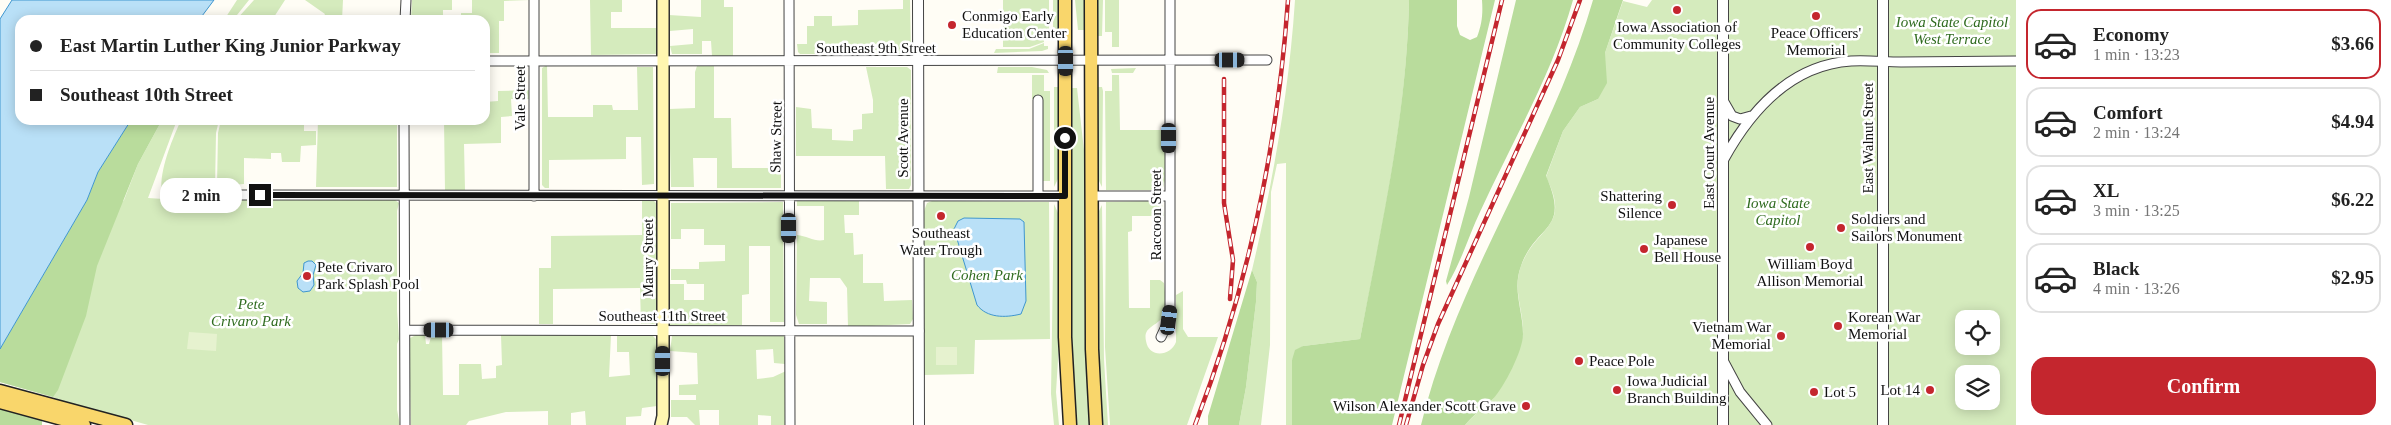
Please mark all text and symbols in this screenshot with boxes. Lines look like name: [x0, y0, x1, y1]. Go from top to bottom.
marker: Iowa Association of Community Colleges: [1671, 4, 1683, 16]
place label: Conmigo Early Education Center: [962, 8, 1067, 41]
marker: Peace Officers' Memorial: [1810, 10, 1822, 22]
park label: Iowa State Capitol West Terrace: [1895, 14, 2008, 47]
marker: Conmigo Early Education Center: [946, 19, 958, 31]
place label: Iowa Association of Community Colleges: [1613, 19, 1741, 52]
icon: car: [2033, 22, 2078, 67]
text: Economy: [2093, 24, 2169, 45]
place label: Peace Officers' Memorial: [1771, 25, 1861, 58]
text: $3.66: [2331, 33, 2374, 54]
text: East Martin Luther King Junior Parkway: [60, 35, 401, 56]
street label: Southeast 9th Street: [816, 40, 937, 56]
car: [1058, 46, 1073, 76]
text: 1 min · 13:23: [2093, 46, 2180, 63]
car: [1215, 53, 1245, 68]
street label: Vale Street: [512, 64, 528, 131]
street label: East Walnut Street: [1860, 82, 1876, 194]
text: Southeast 10th Street: [60, 84, 233, 105]
street label: East Court Avenue: [1701, 97, 1717, 209]
street label: Scott Avenue: [895, 98, 911, 178]
street label: Shaw Street: [767, 100, 785, 173]
icon: car: [2033, 100, 2078, 145]
text: Comfort: [2093, 102, 2163, 123]
text: $4.94: [2331, 111, 2374, 132]
car: [1161, 123, 1176, 153]
text: 2 min · 13:24: [2093, 124, 2180, 141]
route start: [1054, 127, 1076, 149]
street label: Raccoon Street: [1148, 169, 1164, 261]
callout: 2 min: [160, 178, 242, 212]
icon: car: [2033, 178, 2078, 223]
text: XL: [2093, 180, 2119, 201]
route end: [249, 184, 271, 206]
text: 2 min: [182, 187, 220, 204]
place label: Shattering Silence: [1600, 188, 1662, 221]
text: $6.22: [2331, 189, 2374, 210]
park label: Iowa State Capitol: [1745, 195, 1810, 228]
marker: Shattering Silence: [1666, 199, 1678, 211]
text: 3 min · 13:25: [2093, 202, 2180, 219]
marker: Southeast Water Trough: [935, 210, 947, 222]
place label: Soldiers and Sailors Monument: [1851, 211, 1963, 244]
car: [781, 213, 796, 243]
street label: Maury Street: [640, 218, 656, 297]
marker: Soldiers and Sailors Monument: [1835, 222, 1847, 234]
place label: Southeast Water Trough: [900, 225, 983, 258]
place label: Japanese Bell House: [1654, 232, 1721, 265]
marker: William Boyd Allison Memorial: [1804, 241, 1816, 253]
marker: Japanese Bell House: [1638, 243, 1650, 255]
place label: William Boyd Allison Memorial: [1756, 256, 1864, 289]
icon: car: [2033, 256, 2078, 301]
text: Black: [2093, 258, 2139, 279]
place label: Pete Crivaro Park Splash Pool: [317, 259, 420, 292]
park label: Cohen Park: [951, 267, 1023, 283]
text: $2.95: [2331, 267, 2374, 288]
marker: Pete Crivaro Park Splash Pool: [301, 270, 313, 282]
text: 4 min · 13:26: [2093, 280, 2180, 297]
park label: Pete Crivaro Park: [211, 296, 291, 329]
car: [1159, 304, 1178, 336]
street label: Southeast 11th Street: [599, 308, 726, 324]
place label: Korean War Memorial: [1848, 309, 1920, 342]
map controls: [1955, 310, 2000, 410]
button: locate: [1955, 310, 2000, 355]
place label: Vietnam War Memorial: [1692, 319, 1771, 352]
marker: Korean War Memorial: [1832, 320, 1844, 332]
car: [424, 323, 454, 338]
marker: Vietnam War Memorial: [1775, 330, 1787, 342]
car: [655, 346, 670, 376]
place label: Peace Pole: [1589, 353, 1655, 369]
marker: Peace Pole: [1573, 355, 1585, 367]
button: Confirm: [2031, 357, 2376, 415]
button: layers: [1955, 365, 2000, 410]
place label: Iowa Judicial Branch Building: [1627, 373, 1727, 406]
place label: Lot 14: [1880, 382, 1920, 398]
marker: Iowa Judicial Branch Building: [1611, 384, 1623, 396]
place label: Lot 5: [1824, 384, 1856, 400]
marker: Lot 14: [1924, 384, 1936, 396]
marker: Lot 5: [1808, 386, 1820, 398]
place label: Wilson Alexander Scott Grave: [1333, 398, 1516, 414]
marker: Wilson Alexander Scott Grave: [1520, 400, 1532, 412]

